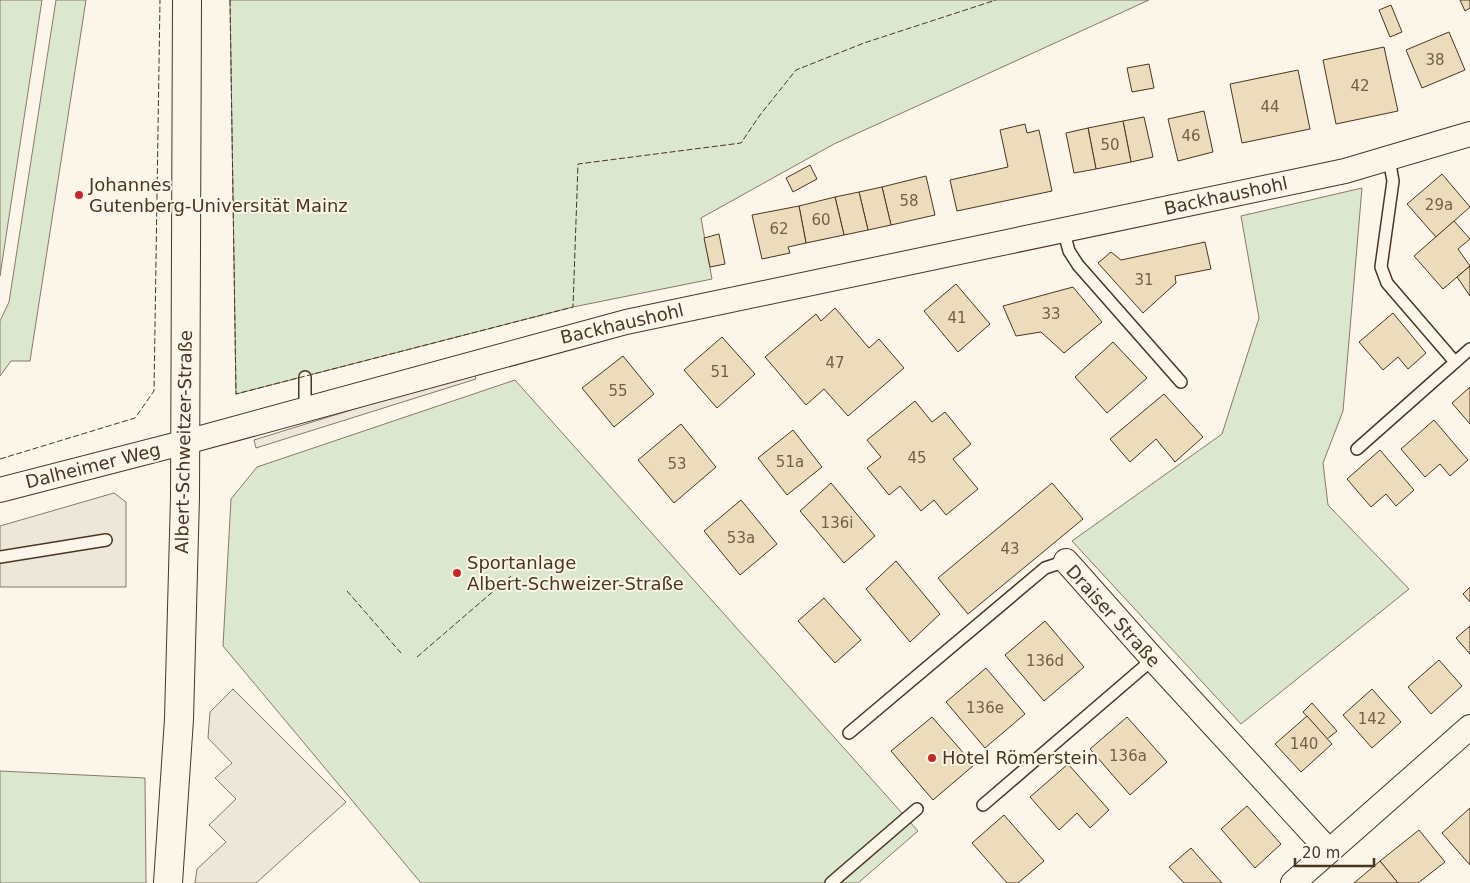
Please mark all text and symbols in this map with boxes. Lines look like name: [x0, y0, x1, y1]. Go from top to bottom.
house number: 38: [1425, 51, 1445, 69]
house number: 42: [1350, 77, 1370, 95]
house number: 44: [1260, 98, 1280, 116]
house number: 46: [1181, 127, 1201, 145]
house number: 50: [1100, 136, 1120, 154]
street label: Backhaushohl: [1162, 172, 1290, 219]
place label: Johannes Gutenberg-Universität Mainz: [88, 174, 348, 216]
marker: Johannes Gutenberg-Universität Mainz: [73, 189, 85, 201]
house number: 58: [899, 192, 919, 210]
house number: 29a: [1425, 196, 1453, 214]
house number: 60: [811, 211, 831, 229]
house number: 62: [769, 220, 789, 238]
house number: 31: [1134, 271, 1154, 289]
street label: Backhaushohl: [558, 299, 686, 348]
house number: 33: [1041, 305, 1061, 323]
house number: 41: [947, 309, 967, 327]
street label: Albert-Schweitzer-Straße: [171, 330, 196, 554]
house number: 47: [825, 354, 845, 372]
house number: 51: [710, 363, 730, 381]
house number: 55: [608, 382, 628, 400]
street label: Dalheimer Weg: [23, 439, 163, 492]
house number: 45: [907, 449, 927, 467]
house number: 51a: [776, 453, 804, 471]
house number: 53: [667, 455, 687, 473]
house number: 136i: [821, 514, 853, 532]
house number: 53a: [727, 529, 755, 547]
house number: 43: [1000, 540, 1020, 558]
place label: Sportanlage Albert-Schweizer-Straße: [467, 552, 684, 594]
street label: Draiser Straße: [1062, 560, 1165, 671]
marker: Sportanlage Albert-Schweizer-Straße: [451, 567, 463, 579]
house number: 136d: [1026, 652, 1064, 670]
house number: 136e: [966, 699, 1004, 717]
house number: 142: [1358, 710, 1386, 728]
house number: 140: [1290, 735, 1318, 753]
place label: Hotel Römerstein: [942, 747, 1098, 768]
house number: 136a: [1109, 747, 1147, 765]
marker: Hotel Römerstein: [926, 752, 938, 764]
scale bar: [1295, 836, 1374, 868]
text: 20 m: [1302, 844, 1340, 862]

